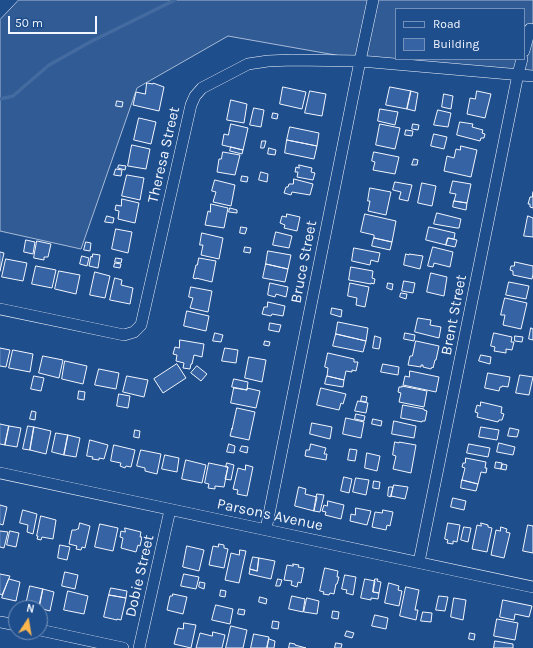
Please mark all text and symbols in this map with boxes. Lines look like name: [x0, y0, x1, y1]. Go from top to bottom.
scale bar: [10, 8, 99, 34]
legend: [395, 8, 525, 60]
text: 50 m: [15, 16, 43, 30]
text: Road: [433, 17, 461, 31]
text: Building: [433, 37, 479, 51]
street label: Theresa Street: [144, 105, 184, 205]
street label: Bruce Street: [287, 219, 321, 305]
street label: Brent Street: [437, 273, 471, 357]
street label: Parsons Avenue: [215, 495, 325, 535]
street label: Dobie Street: [122, 533, 158, 619]
north arrow: [8, 600, 48, 640]
text: N: [25, 602, 36, 616]

